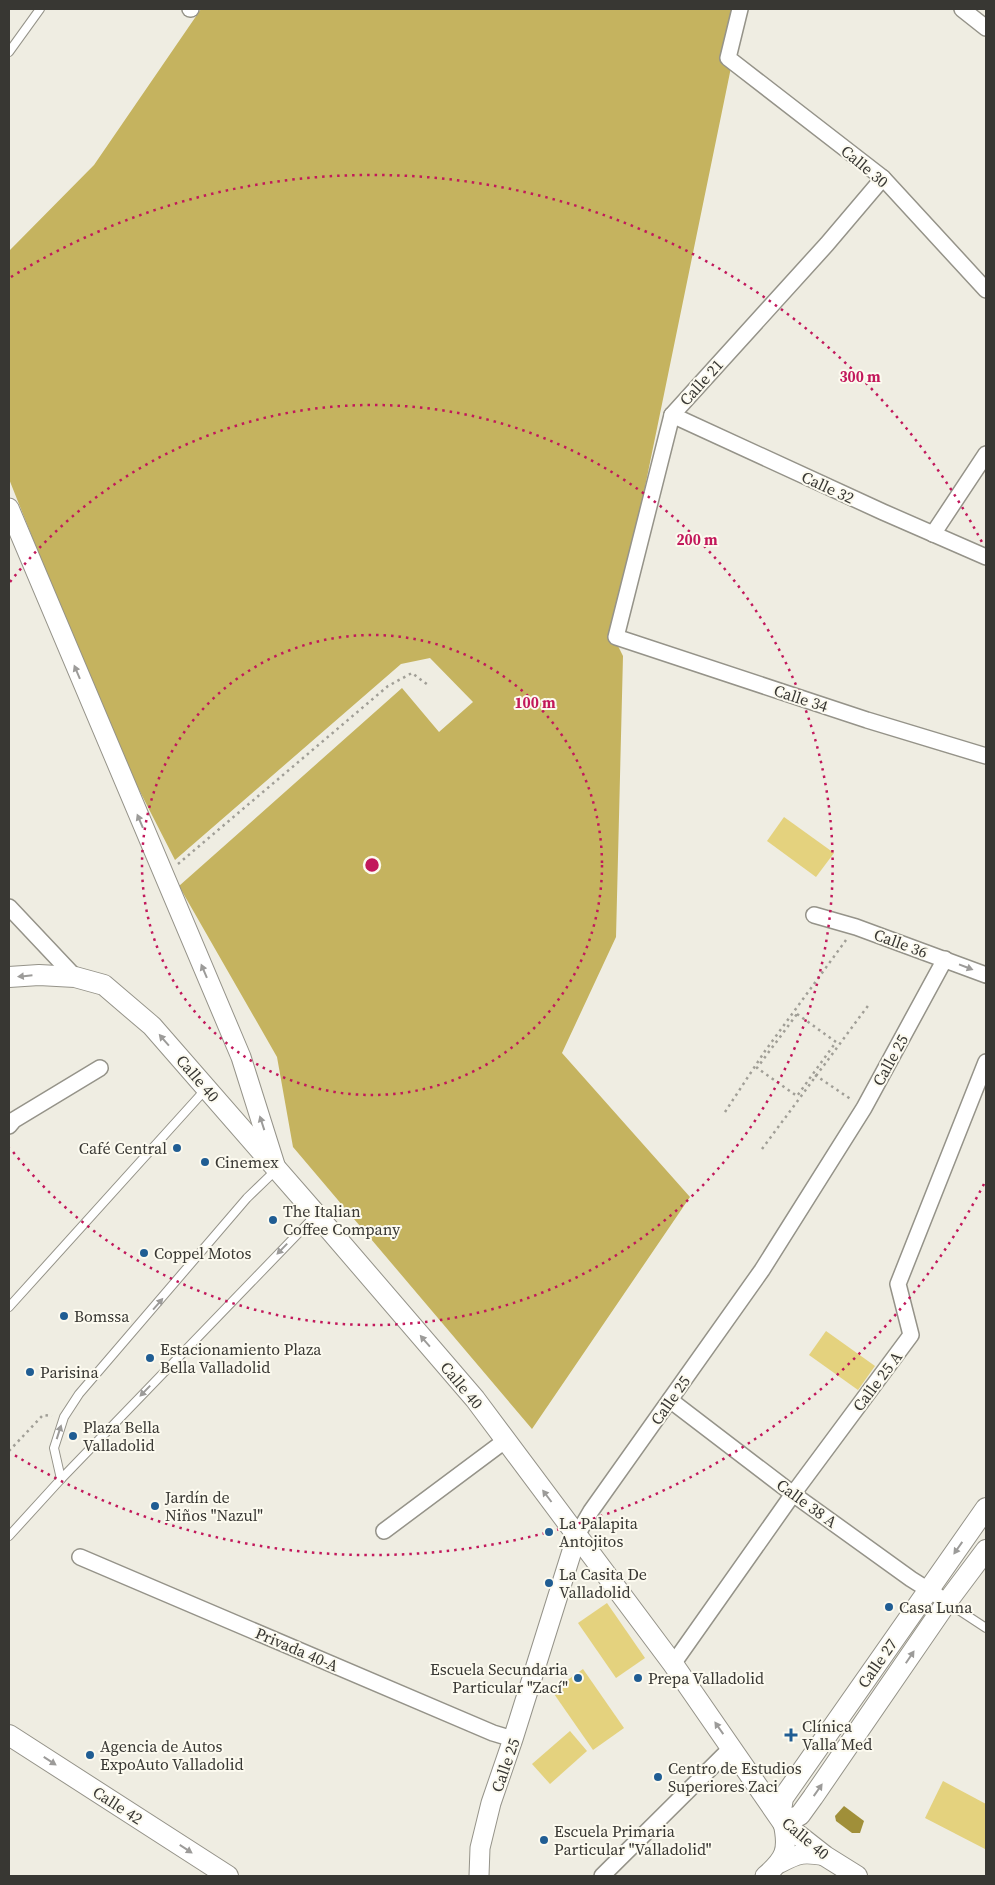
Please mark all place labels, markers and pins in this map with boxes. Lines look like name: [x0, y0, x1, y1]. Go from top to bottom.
centre of rings: [363, 856, 381, 874]
place label: Café Central: [79, 1137, 167, 1159]
marker: Café Central: [171, 1142, 183, 1154]
place label: Cinemex: [215, 1151, 279, 1173]
marker: Cinemex: [199, 1156, 211, 1168]
place label: The Italian Coffee Company: [283, 1200, 401, 1240]
marker: The Italian Coffee Company: [267, 1214, 279, 1226]
place label: Coppel Motos: [154, 1242, 251, 1264]
marker: Coppel Motos: [138, 1247, 150, 1259]
place label: Bomssa: [74, 1305, 130, 1327]
marker: Bomssa: [58, 1310, 70, 1322]
place label: Estacionamiento Plaza Bella Valladolid: [160, 1338, 322, 1378]
marker: Estacionamiento Plaza Bella Valladolid: [144, 1352, 156, 1364]
place label: Parisina: [40, 1361, 99, 1383]
marker: Parisina: [24, 1366, 36, 1378]
place label: Plaza Bella Valladolid: [83, 1416, 161, 1456]
marker: Plaza Bella Valladolid: [67, 1430, 79, 1442]
place label: Jardín de Niños "Nazul": [164, 1486, 263, 1526]
marker: Jardín de Niños "Nazul": [149, 1500, 161, 1512]
place label: La Palapita Antojitos: [559, 1512, 639, 1552]
marker: La Palapita Antojitos: [543, 1526, 555, 1538]
place label: La Casita De Valladolid: [559, 1563, 647, 1603]
marker: La Casita De Valladolid: [543, 1577, 555, 1589]
place label: Casa Luna: [899, 1596, 973, 1618]
marker: Casa Luna: [883, 1601, 895, 1613]
place label: Escuela Secundaria Particular "Zací": [430, 1658, 569, 1698]
place label: Prepa Valladolid: [648, 1667, 764, 1689]
marker: Escuela Secundaria Particular "Zací": [572, 1672, 584, 1684]
marker: Prepa Valladolid: [632, 1672, 644, 1684]
place label: Clínica Valla Med: [802, 1715, 872, 1755]
marker: Clínica Valla Med: [784, 1728, 798, 1742]
place label: Agencia de Autos ExpoAuto Valladolid: [100, 1735, 244, 1775]
marker: Agencia de Autos ExpoAuto Valladolid: [84, 1749, 96, 1761]
place label: Centro de Estudios Superiores Zaci: [668, 1757, 802, 1797]
marker: Centro de Estudios Superiores Zaci: [652, 1771, 664, 1783]
place label: Escuela Primaria Particular "Valladolid": [554, 1820, 712, 1860]
marker: Escuela Primaria Particular "Valladolid": [538, 1834, 550, 1846]

